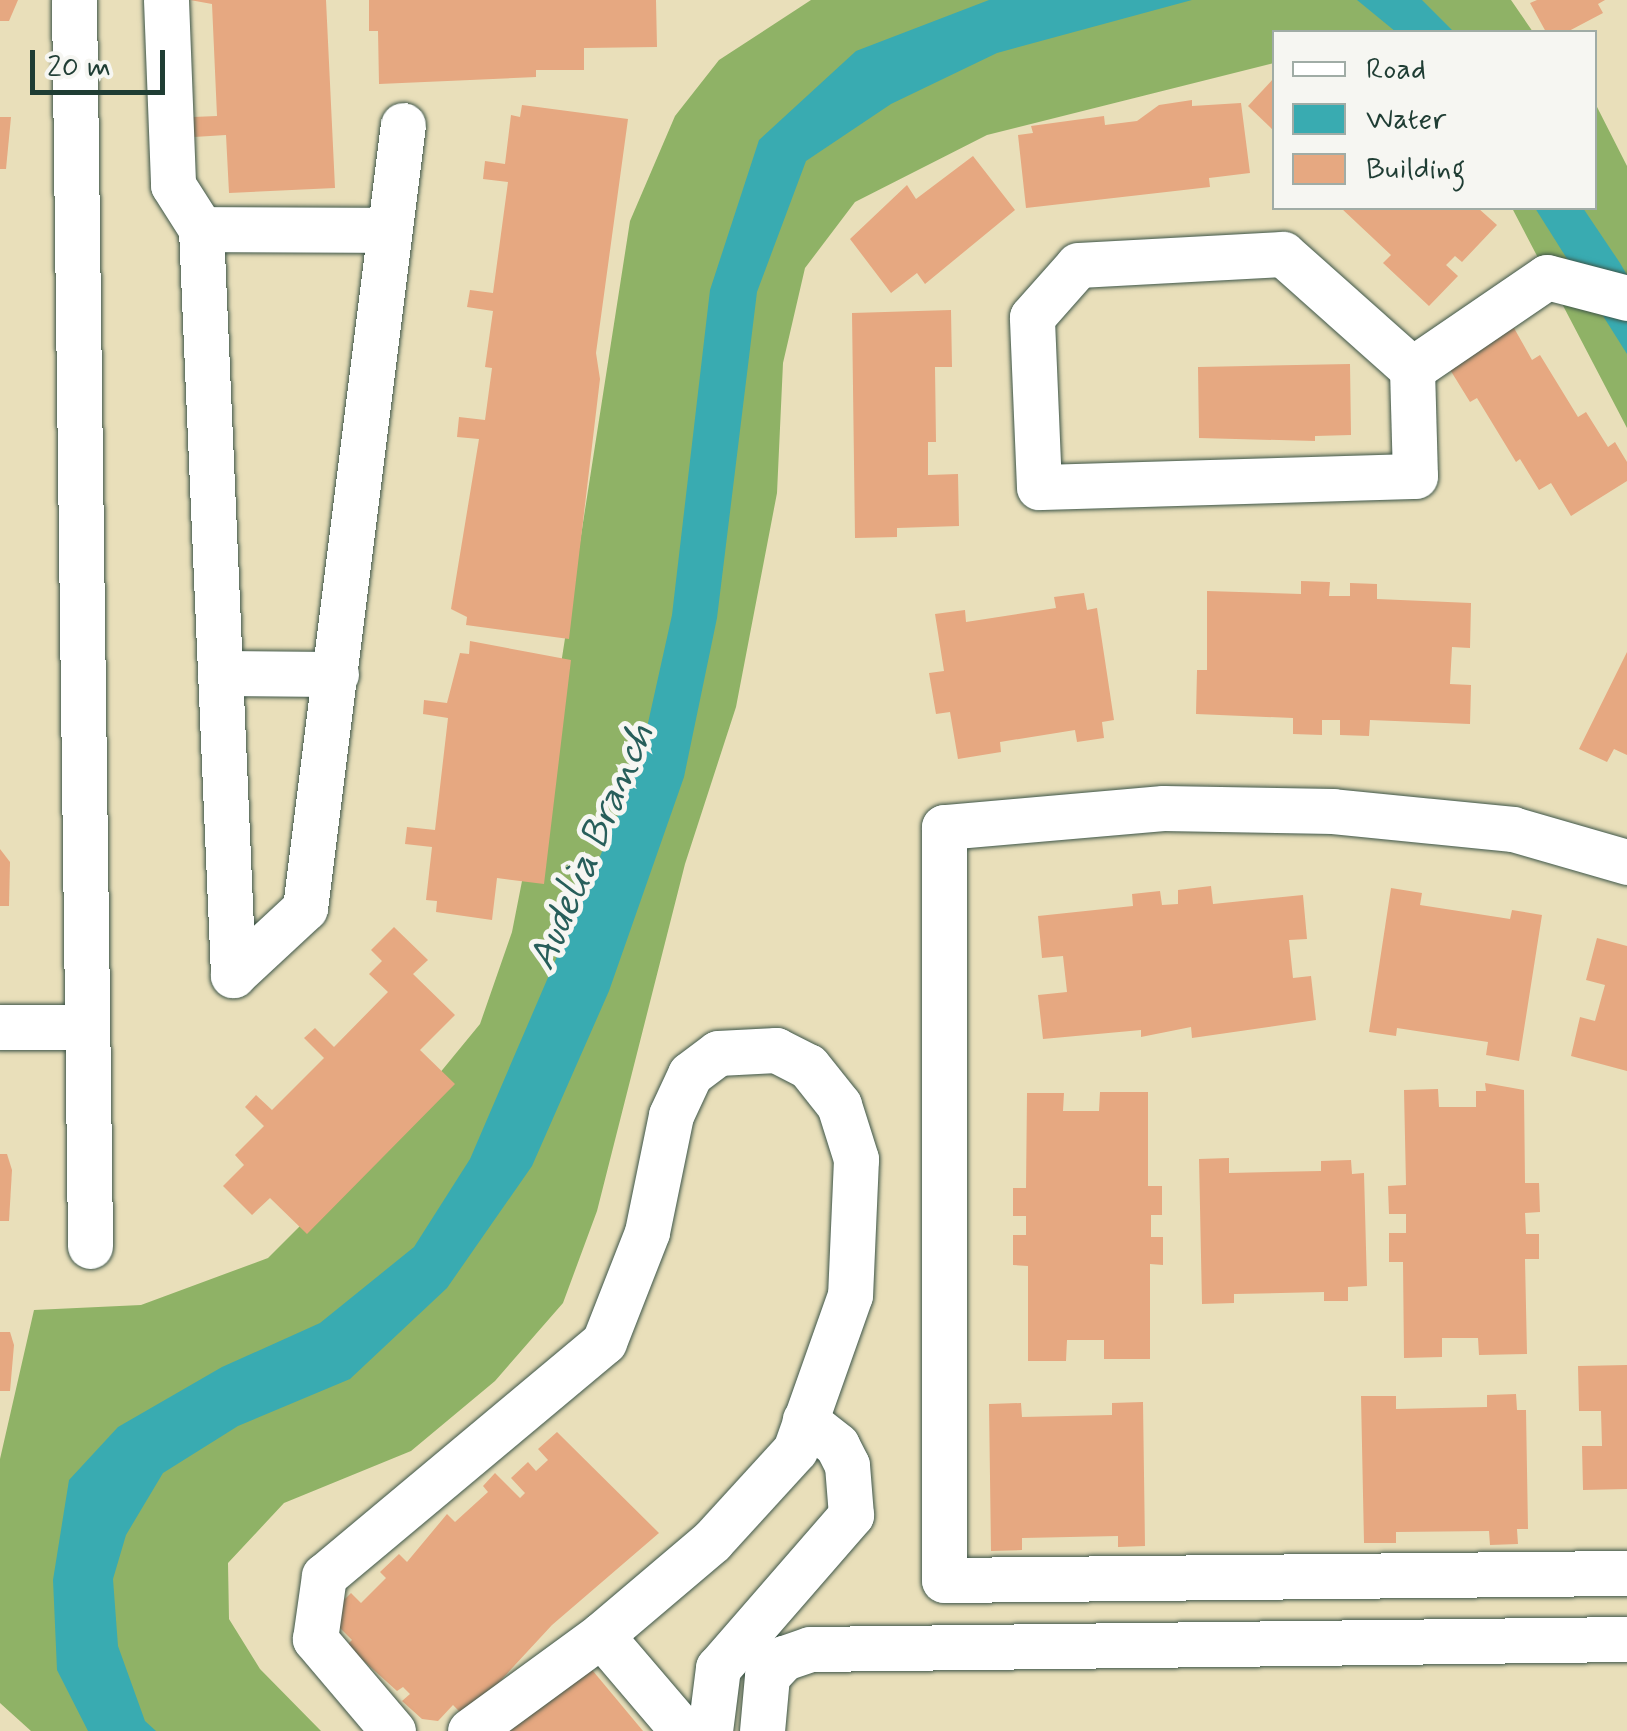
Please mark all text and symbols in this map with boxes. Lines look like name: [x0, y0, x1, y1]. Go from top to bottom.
scale bar: [35, 30, 170, 92]
legend: [1272, 30, 1597, 210]
text: 20 m: [47, 48, 111, 87]
text: Road: [1366, 50, 1426, 89]
text: Water: [1366, 100, 1446, 139]
text: Building: [1366, 150, 1465, 189]
water label: Audelia Branch: [518, 716, 666, 978]

